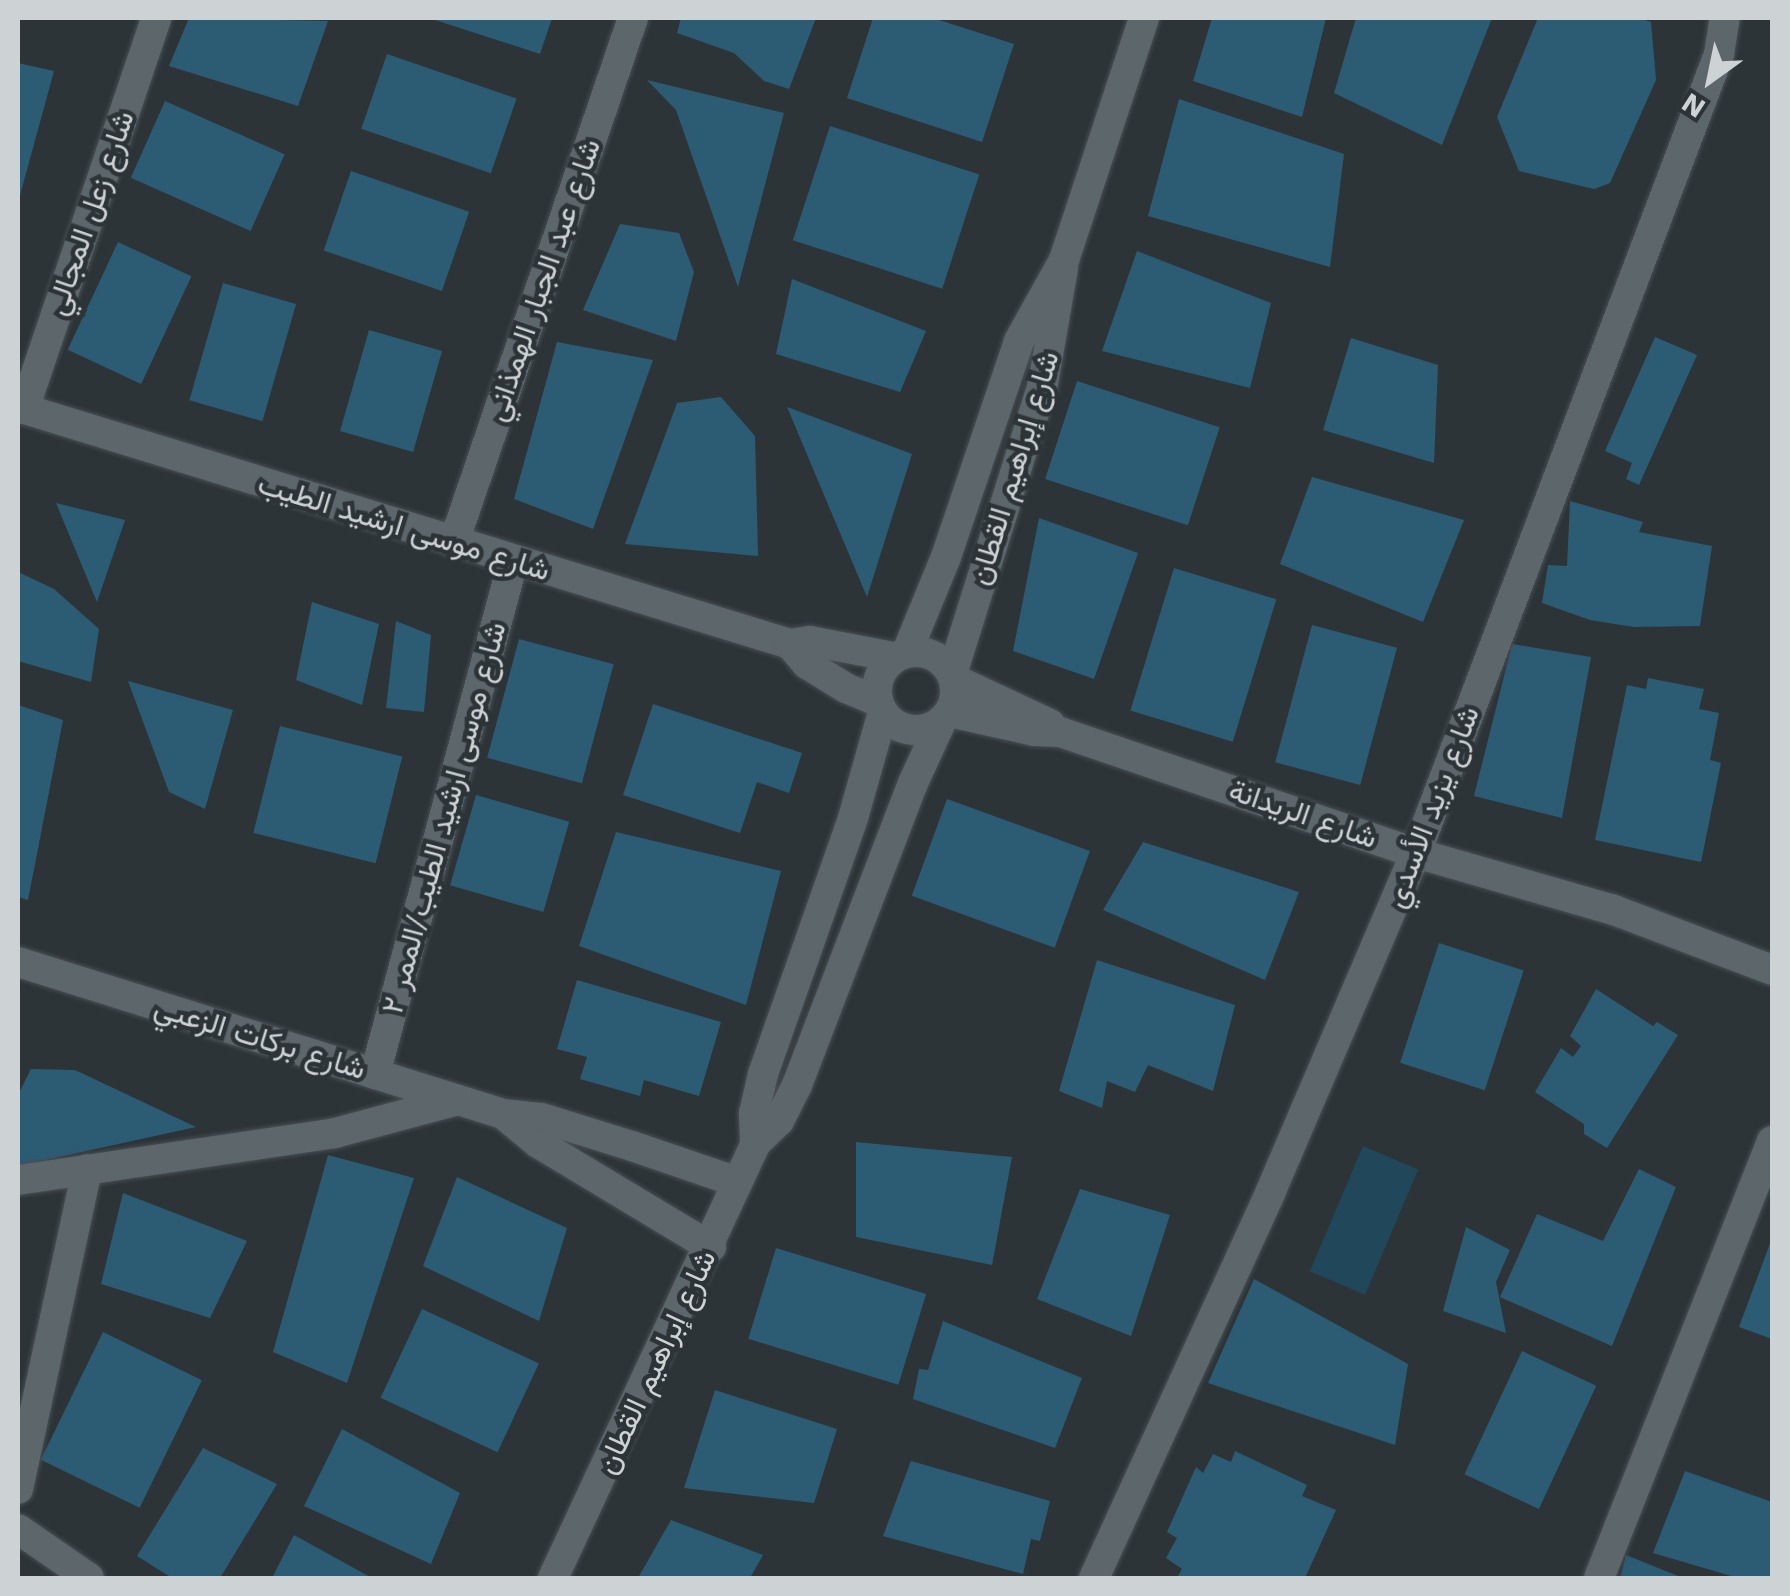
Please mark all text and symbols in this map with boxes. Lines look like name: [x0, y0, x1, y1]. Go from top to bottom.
north arrow: [1660, 30, 1760, 130]
text: N: [1676, 86, 1711, 125]
street label: شارع زعل المجالي: [38, 106, 142, 320]
street label: شارع عبد الجبار الهمذاني: [478, 134, 608, 426]
street label: شارع إبراهيم القطان: [961, 347, 1067, 589]
street label: شارع موسى ارشيد الطيب: [254, 465, 554, 589]
street label: شارع موسى ارشيد الطيب/الممر ٢: [374, 618, 514, 1018]
street label: شارع يزيد الأسدي: [1377, 701, 1487, 913]
street label: شارع الريدانة: [1224, 772, 1382, 856]
street label: شارع بركات الزعبي: [150, 989, 370, 1087]
street label: شارع إبراهيم القطان: [588, 1244, 724, 1480]

